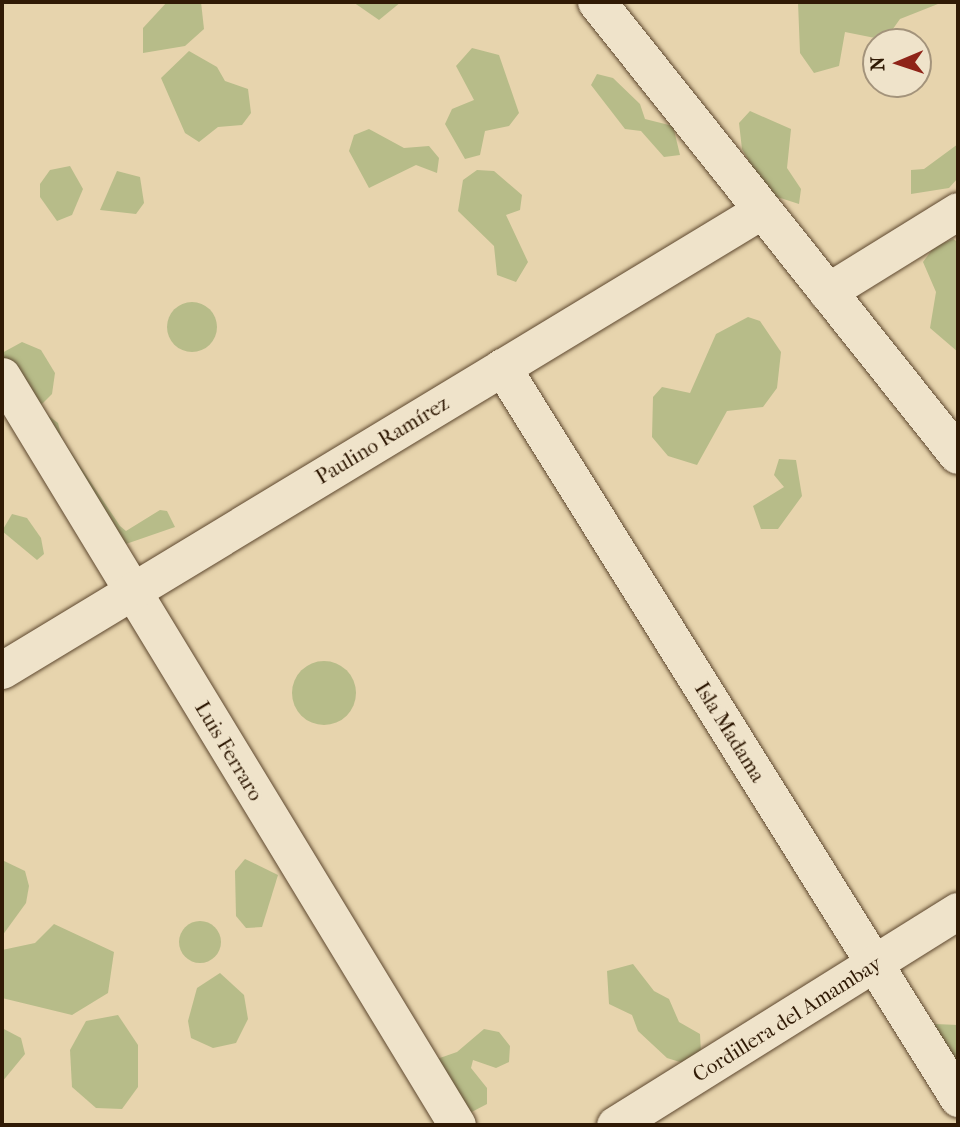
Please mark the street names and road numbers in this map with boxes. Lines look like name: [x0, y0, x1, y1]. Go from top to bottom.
street label: Paulino Ramírez: [311, 390, 453, 490]
street label: Isla Madama: [689, 677, 771, 787]
street label: Luis Ferraro: [189, 697, 269, 805]
street label: Cordillera del Amambay: [688, 951, 886, 1087]

